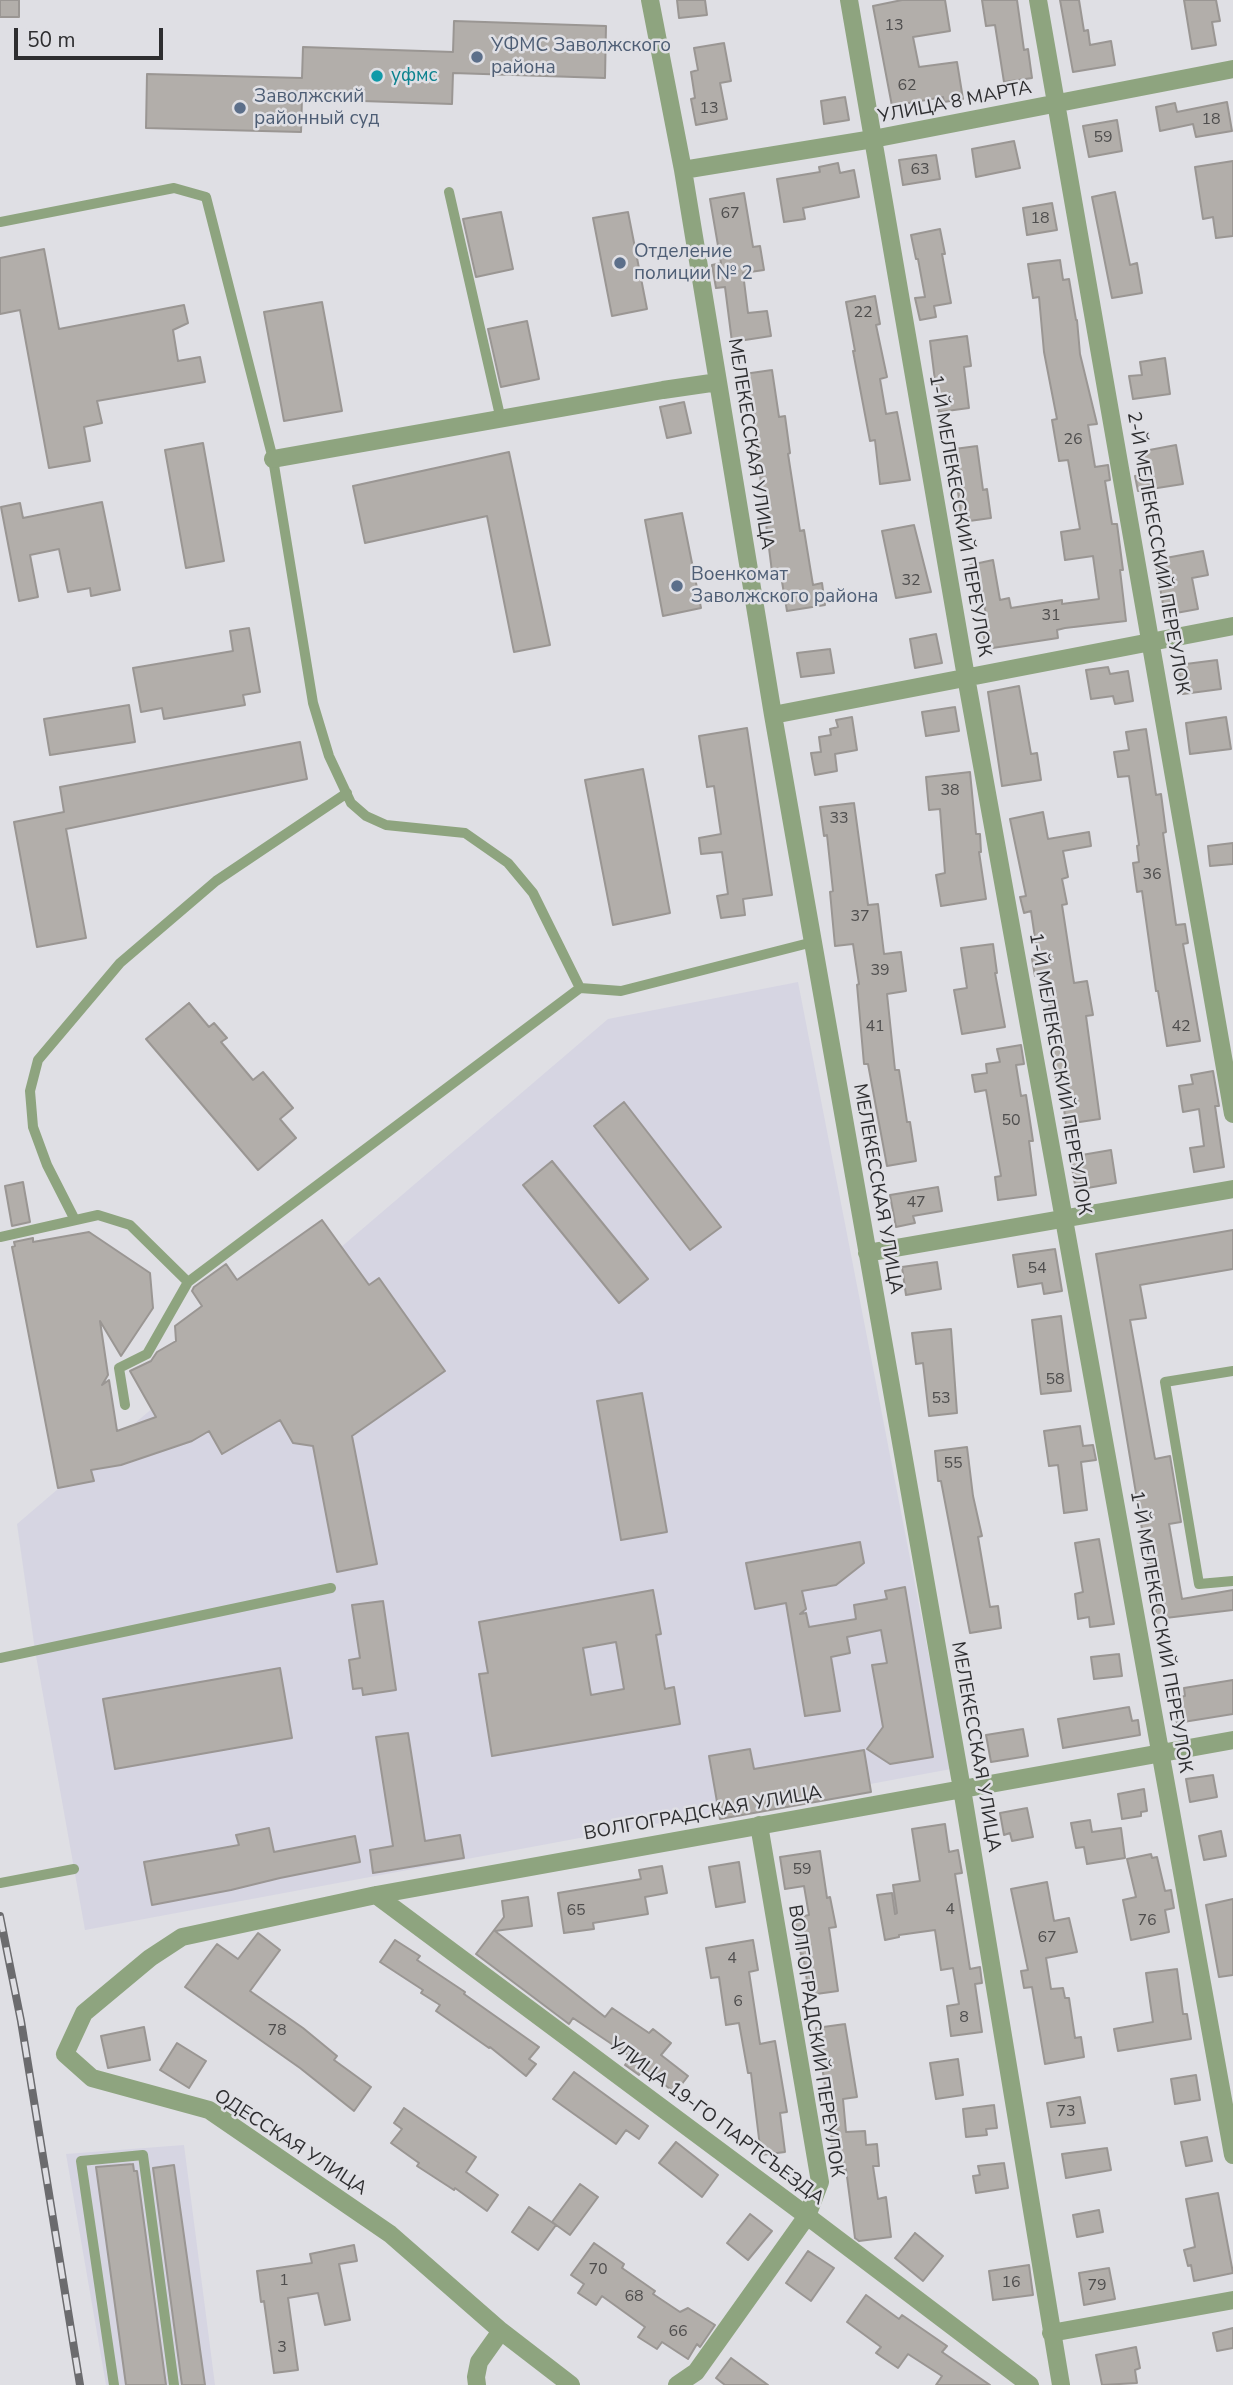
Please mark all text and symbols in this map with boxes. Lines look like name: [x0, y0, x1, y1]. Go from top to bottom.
scale bar: [18, 14, 166, 58]
house number: 13: [884, 16, 904, 36]
text: 50 m: [27, 26, 76, 54]
place label: УФМС Заволжского района: [491, 35, 671, 79]
marker: УФМС Заволжского района: [469, 49, 485, 65]
place label: уфмс: [391, 65, 438, 87]
marker: уфмс: [369, 68, 385, 84]
house number: 62: [897, 76, 917, 96]
street label: УЛИЦА 8 МАРТА: [876, 77, 1034, 129]
place label: Заволжский районный суд: [254, 86, 379, 130]
house number: 13: [699, 99, 719, 119]
marker: Заволжский районный суд: [232, 100, 248, 116]
house number: 18: [1201, 110, 1221, 130]
house number: 59: [1093, 128, 1113, 148]
house number: 63: [910, 160, 930, 180]
house number: 67: [720, 204, 740, 224]
house number: 18: [1030, 209, 1050, 229]
place label: Отделение полиции № 2: [634, 241, 753, 285]
marker: Отделение полиции № 2: [612, 255, 628, 271]
house number: 22: [853, 303, 873, 323]
street label: МЕЛЕКЕССКАЯ УЛИЦА: [722, 337, 778, 551]
street label: 1-Й МЕЛЕКЕССКИЙ ПЕРЕУЛОК: [923, 373, 995, 659]
street label: 2-Й МЕЛЕКЕССКИЙ ПЕРЕУЛОК: [1121, 410, 1193, 696]
house number: 26: [1063, 430, 1083, 450]
place label: Военкомат Заволжского района: [691, 564, 879, 608]
house number: 32: [901, 571, 921, 591]
marker: Военкомат Заволжского района: [669, 578, 685, 594]
house number: 31: [1041, 606, 1061, 626]
house number: 38: [940, 781, 960, 801]
house number: 33: [829, 809, 849, 829]
house number: 36: [1142, 865, 1162, 885]
house number: 37: [850, 907, 870, 927]
street label: 1-Й МЕЛЕКЕССКИЙ ПЕРЕУЛОК: [1023, 931, 1095, 1217]
house number: 39: [870, 961, 890, 981]
house number: 41: [865, 1017, 885, 1037]
house number: 42: [1171, 1017, 1191, 1037]
street label: МЕЛЕКЕССКАЯ УЛИЦА: [847, 1082, 907, 1296]
house number: 50: [1001, 1111, 1021, 1131]
house number: 47: [906, 1193, 926, 1213]
house number: 54: [1027, 1259, 1047, 1279]
house number: 58: [1045, 1370, 1065, 1390]
house number: 53: [931, 1389, 951, 1409]
house number: 55: [943, 1454, 963, 1474]
street label: 1-Й МЕЛЕКЕССКИЙ ПЕРЕУЛОК: [1124, 1489, 1196, 1775]
street label: МЕЛЕКЕССКАЯ УЛИЦА: [945, 1640, 1005, 1854]
street label: ВОЛГОГРАДСКАЯ УЛИЦА: [582, 1782, 824, 1846]
house number: 59: [792, 1860, 812, 1880]
house number: 4: [945, 1900, 955, 1920]
house number: 65: [566, 1901, 586, 1921]
street label: ВОЛГОГРАДСКИЙ ПЕРЕУЛОК: [782, 1903, 848, 2179]
house number: 76: [1137, 1911, 1157, 1931]
house number: 67: [1037, 1928, 1057, 1948]
house number: 4: [727, 1949, 737, 1969]
house number: 6: [733, 1992, 743, 2012]
house number: 8: [959, 2008, 969, 2028]
house number: 78: [267, 2021, 287, 2041]
street label: УЛИЦА 19-ГО ПАРТСЪЕЗДА: [603, 2033, 829, 2211]
street label: ОДЕССКАЯ УЛИЦА: [209, 2085, 371, 2201]
house number: 73: [1056, 2102, 1076, 2122]
house number: 70: [588, 2260, 608, 2280]
house number: 1: [279, 2271, 289, 2291]
house number: 16: [1001, 2273, 1021, 2293]
house number: 79: [1087, 2276, 1107, 2296]
house number: 68: [624, 2287, 644, 2307]
house number: 66: [668, 2322, 688, 2342]
house number: 3: [277, 2338, 287, 2358]

